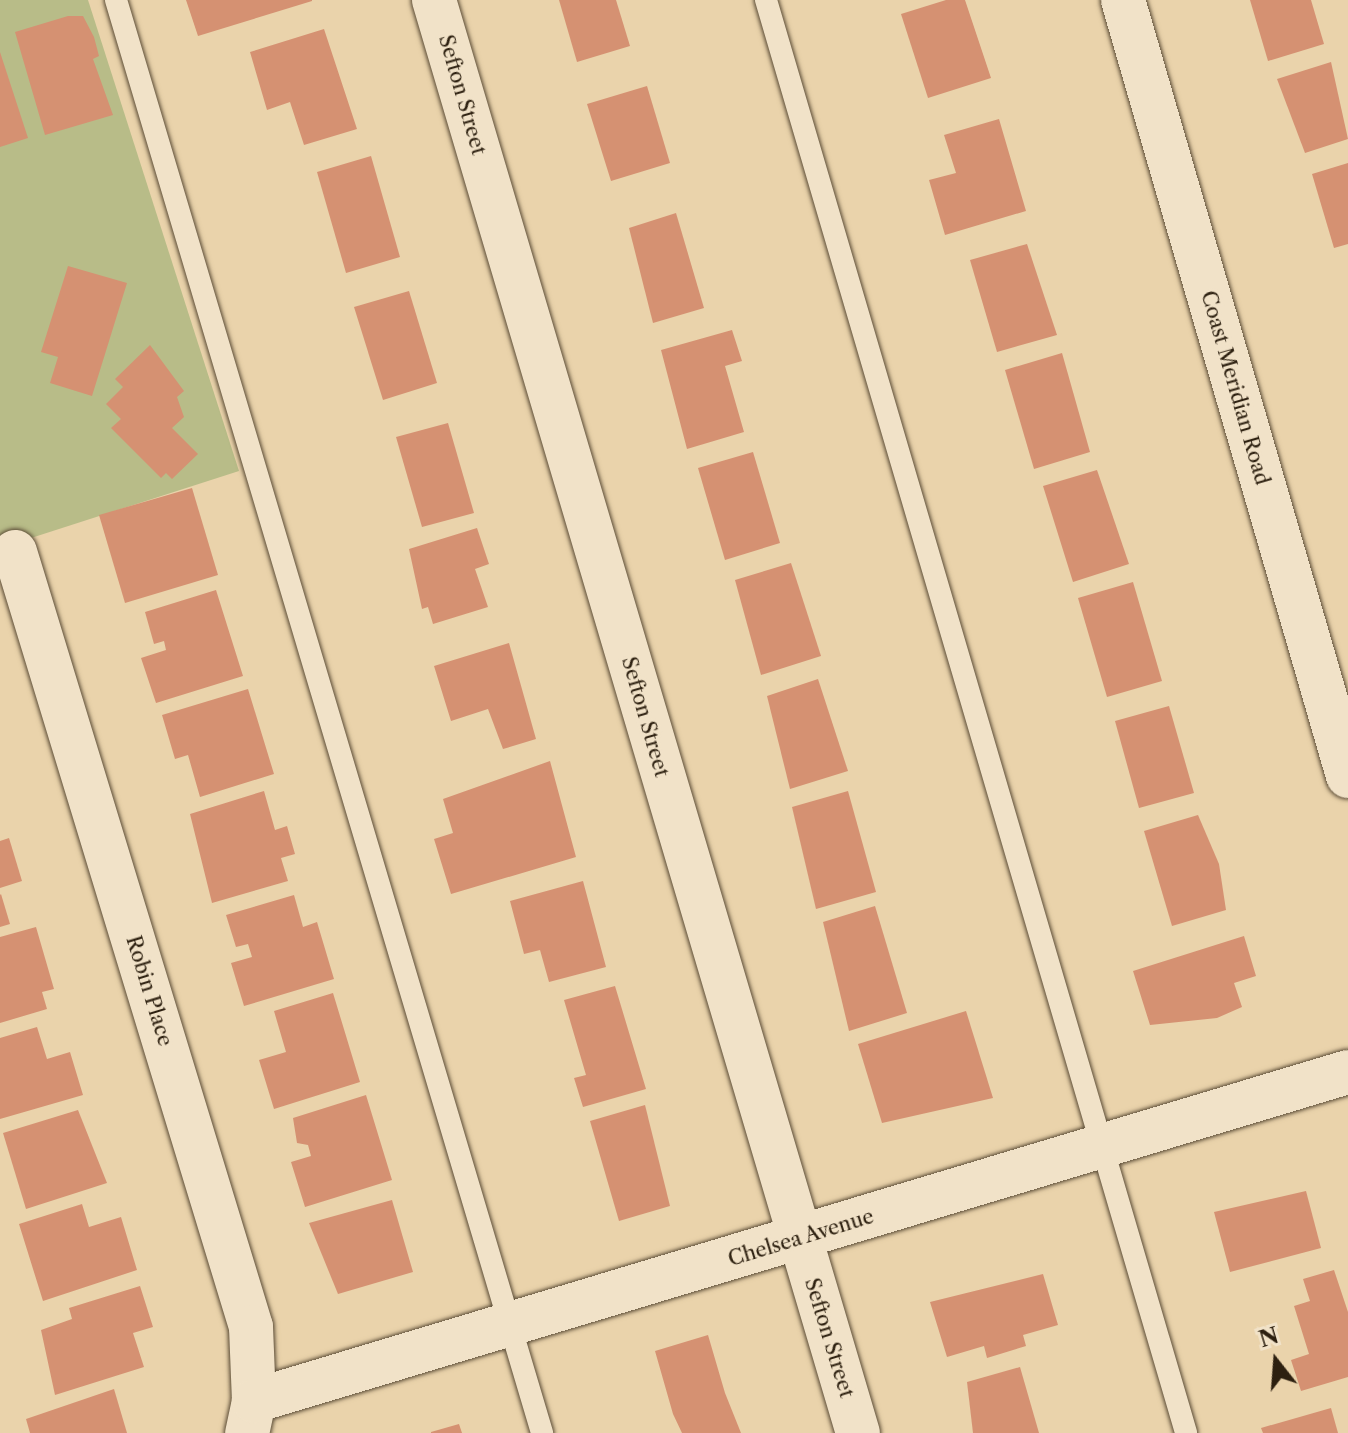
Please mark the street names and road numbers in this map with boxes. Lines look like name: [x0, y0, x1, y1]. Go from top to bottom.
street label: Sefton Street: [433, 32, 491, 158]
street label: Coast Meridian Road: [1196, 288, 1274, 488]
street label: Sefton Street: [616, 654, 674, 780]
street label: Robin Place: [121, 933, 177, 1049]
street label: Chelsea Avenue: [725, 1204, 877, 1272]
street label: Sefton Street: [799, 1275, 859, 1401]

